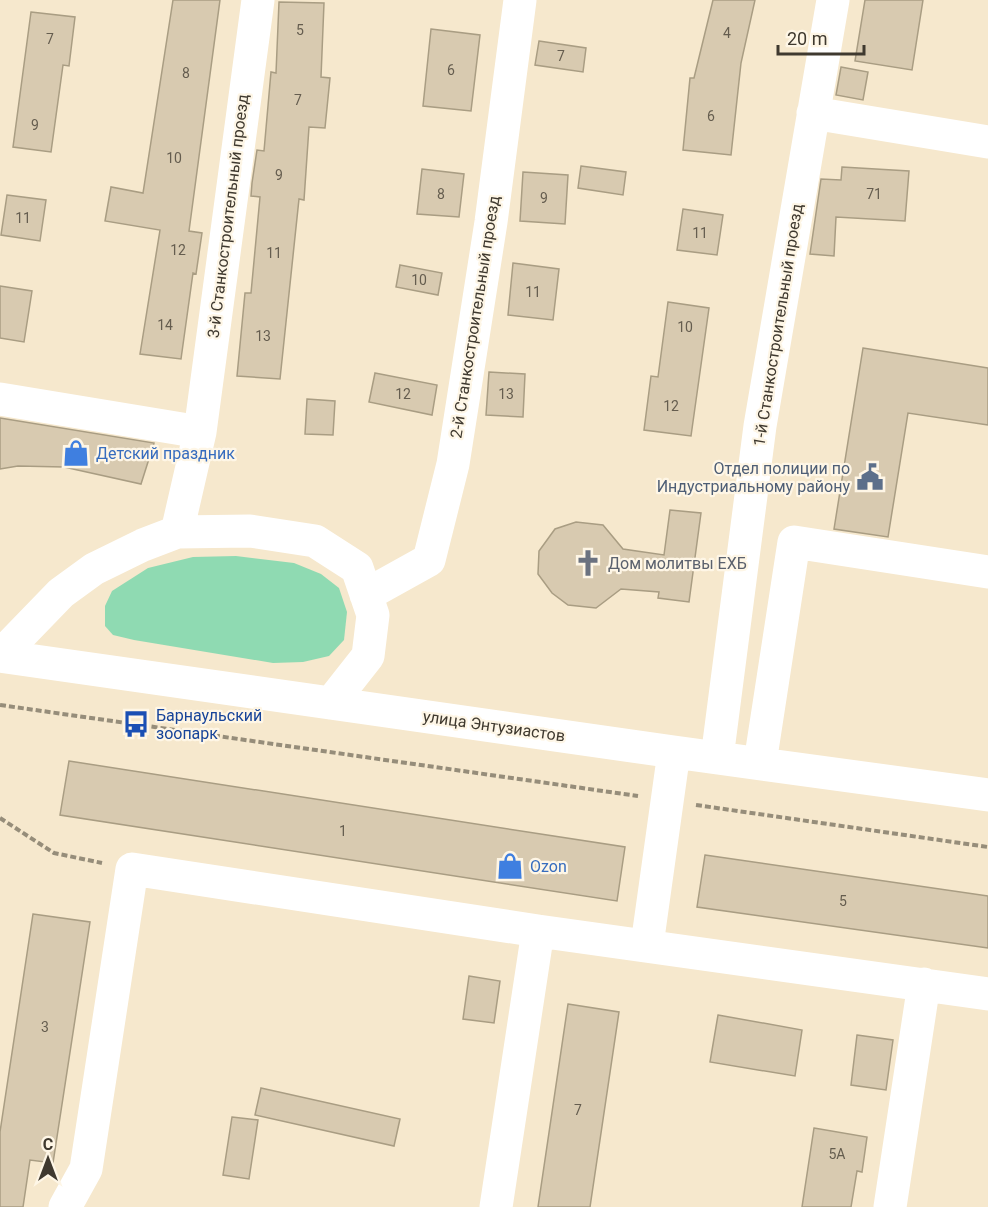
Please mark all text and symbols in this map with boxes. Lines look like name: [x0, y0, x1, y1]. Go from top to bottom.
scale bar: [778, 18, 864, 56]
house number: 5: [296, 22, 304, 38]
house number: 4: [723, 25, 731, 41]
text: 20 m: [787, 28, 827, 49]
house number: 7: [46, 31, 54, 47]
house number: 7: [557, 48, 565, 64]
house number: 6: [447, 62, 455, 78]
house number: 8: [182, 65, 190, 81]
house number: 7: [294, 92, 302, 108]
street label: 3-й Станкостроительный проезд: [204, 93, 252, 339]
house number: 6: [707, 108, 715, 124]
house number: 9: [31, 117, 39, 133]
house number: 10: [166, 150, 182, 166]
house number: 9: [275, 167, 283, 183]
house number: 8: [437, 186, 445, 202]
house number: 71: [866, 186, 882, 202]
house number: 9: [540, 190, 548, 206]
street label: 2-й Станкостроительный проезд: [446, 194, 504, 440]
street label: 1-й Станкостроительный проезд: [749, 202, 807, 448]
house number: 11: [15, 210, 31, 226]
house number: 11: [692, 225, 708, 241]
house number: 12: [170, 242, 186, 258]
house number: 11: [266, 245, 282, 261]
house number: 10: [411, 272, 427, 288]
house number: 11: [525, 284, 541, 300]
house number: 14: [157, 317, 173, 333]
house number: 10: [677, 319, 693, 335]
house number: 13: [255, 328, 271, 344]
house number: 12: [395, 386, 411, 402]
house number: 13: [498, 386, 514, 402]
house number: 12: [663, 398, 679, 414]
shop icon: Детский праздник: [61, 438, 91, 468]
place label: Детский праздник: [96, 444, 235, 463]
place label: Отдел полиции по Индустриальному району: [657, 459, 850, 496]
public building icon: Отдел полиции по Индустриальному району: [855, 462, 885, 492]
church icon: Дом молитвы ЕХБ: [573, 548, 603, 578]
place label: Дом молитвы ЕХБ: [608, 554, 747, 573]
place label: Барнаульский зоопарк: [156, 706, 262, 743]
street label: улица Энтузиастов: [422, 707, 566, 745]
bus stop icon: Барнаульский зоопарк: [121, 709, 151, 739]
house number: 1: [339, 823, 347, 839]
shop icon: Ozon: [495, 851, 525, 881]
place label: Ozon: [530, 857, 567, 876]
house number: 5: [839, 893, 847, 909]
house number: 3: [41, 1019, 49, 1035]
house number: 7: [574, 1102, 582, 1118]
north arrow: [18, 1129, 78, 1189]
text: С: [43, 1135, 53, 1154]
house number: 5А: [828, 1146, 846, 1162]

